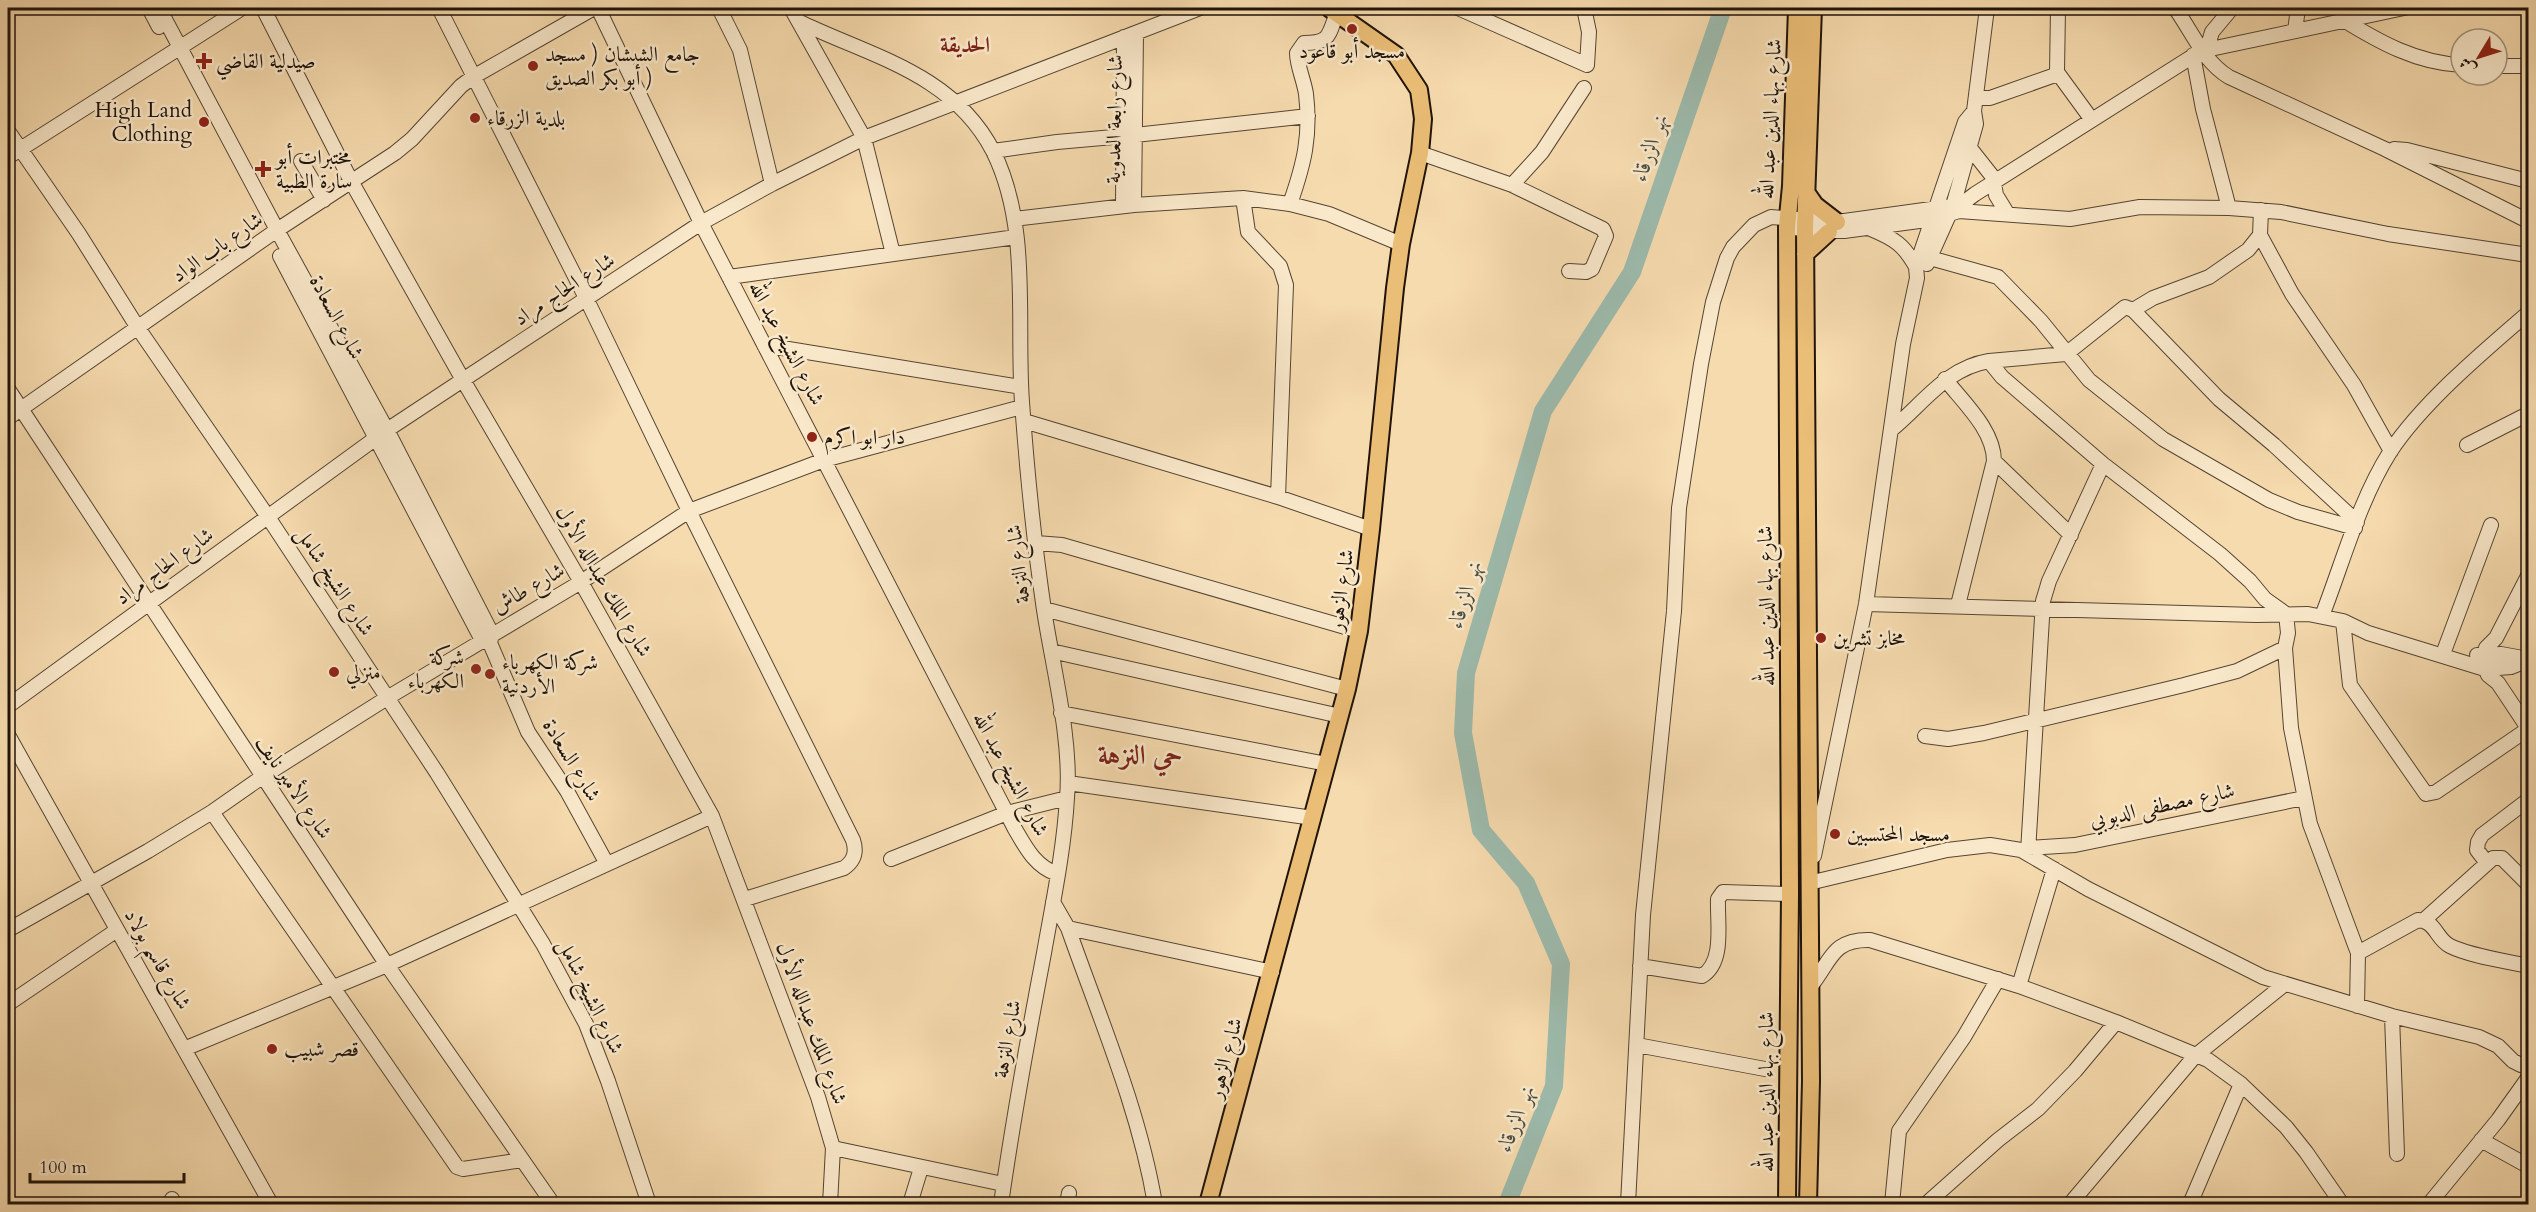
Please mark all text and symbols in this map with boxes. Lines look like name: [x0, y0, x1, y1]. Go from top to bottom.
marker: مسجد أبو قاعود: [1345, 22, 1359, 36]
north arrow: [2449, 27, 2509, 87]
district label: الحديقة: [940, 30, 990, 60]
place label: مسجد أبو قاعود: [1299, 36, 1405, 66]
street label: شارع بهاء الدين عبد الله: [1749, 38, 1792, 200]
place label: جامع الشيشان ( مسجد أبو بكر الصديق ): [545, 40, 700, 93]
place label: صيدلية القاضي: [216, 47, 316, 81]
text: ش: [2454, 53, 2482, 79]
marker: صيدلية القاضي: [197, 54, 211, 68]
street label: شارع رابعة العدوية: [1099, 54, 1133, 184]
marker: جامع الشيشان ( مسجد أبو بكر الصديق ): [526, 59, 540, 73]
place label: High Land Clothing: [95, 96, 192, 149]
place label: بلدية الزرقاء: [487, 104, 565, 133]
water label: نهر الزرقاء: [1624, 109, 1676, 185]
marker: بلدية الزرقاء: [468, 111, 482, 125]
marker: High Land Clothing: [197, 115, 211, 129]
place label: مختبرات أبو سارة الطبية: [274, 142, 353, 196]
marker: مختبرات أبو سارة الطبية: [254, 160, 272, 178]
street label: شارع باب الواد: [166, 205, 271, 292]
street label: شارع الحاج مراد: [508, 246, 623, 336]
street label: شارع السعادة: [300, 270, 371, 366]
street label: شارع الشيخ عبد الله: [738, 274, 834, 412]
place label: دار ابو اكرم: [824, 423, 905, 455]
marker: دار ابو اكرم: [805, 430, 819, 444]
street label: شارع الملك عبدالله الأول: [546, 500, 660, 664]
street label: شارع الحاج مراد: [109, 521, 222, 615]
street label: شارع الشيخ شامل: [285, 521, 381, 644]
street label: شارع النزهة: [999, 522, 1041, 605]
street label: شارع بهاء الدين عبد الله: [1748, 525, 1785, 687]
street label: شارع الزهور: [1321, 547, 1365, 635]
street label: شارع طاش: [487, 556, 571, 624]
water label: نهر الزرقاء: [1440, 556, 1490, 632]
place label: مخابز تشرين: [1833, 624, 1905, 653]
marker: مخابز تشرين: [1814, 631, 1828, 645]
place label: شركة الكهرباء: [408, 643, 464, 696]
place label: شركة الكهرباء الأردنية: [502, 648, 598, 701]
place label: منزلي: [346, 658, 381, 689]
marker: شركة الكهرباء: [469, 662, 483, 676]
marker: منزلي: [327, 665, 341, 679]
marker: شركة الكهرباء الأردنية: [483, 667, 497, 681]
street label: شارع الشيخ عبد الله: [962, 705, 1058, 843]
street label: شارع السعادة: [533, 713, 608, 809]
street label: شارع الأمير نايف: [246, 729, 340, 847]
district label: حي النزهة: [1098, 737, 1182, 777]
street label: شارع مصطفى الدبوبي: [2087, 776, 2238, 838]
place label: مسجد المحتسبين: [1847, 820, 1950, 849]
marker: مسجد المحتسبين: [1828, 827, 1842, 841]
street label: شارع قاسم بولاد: [112, 904, 198, 1018]
street label: شارع الشيخ شامل: [547, 934, 631, 1060]
street label: شارع الملك عبدالله الأول: [766, 938, 855, 1109]
street label: شارع النزهة: [986, 998, 1032, 1081]
street label: شارع بهاء الدين عبد الله: [1749, 1012, 1784, 1172]
street label: شارع الزهور: [1200, 1015, 1253, 1104]
place label: قصر شبيب: [284, 1035, 359, 1064]
marker: قصر شبيب: [265, 1042, 279, 1056]
water label: نهر الزرقاء: [1489, 1080, 1542, 1156]
scale bar: [30, 1146, 184, 1184]
text: 100 m: [39, 1155, 87, 1180]

